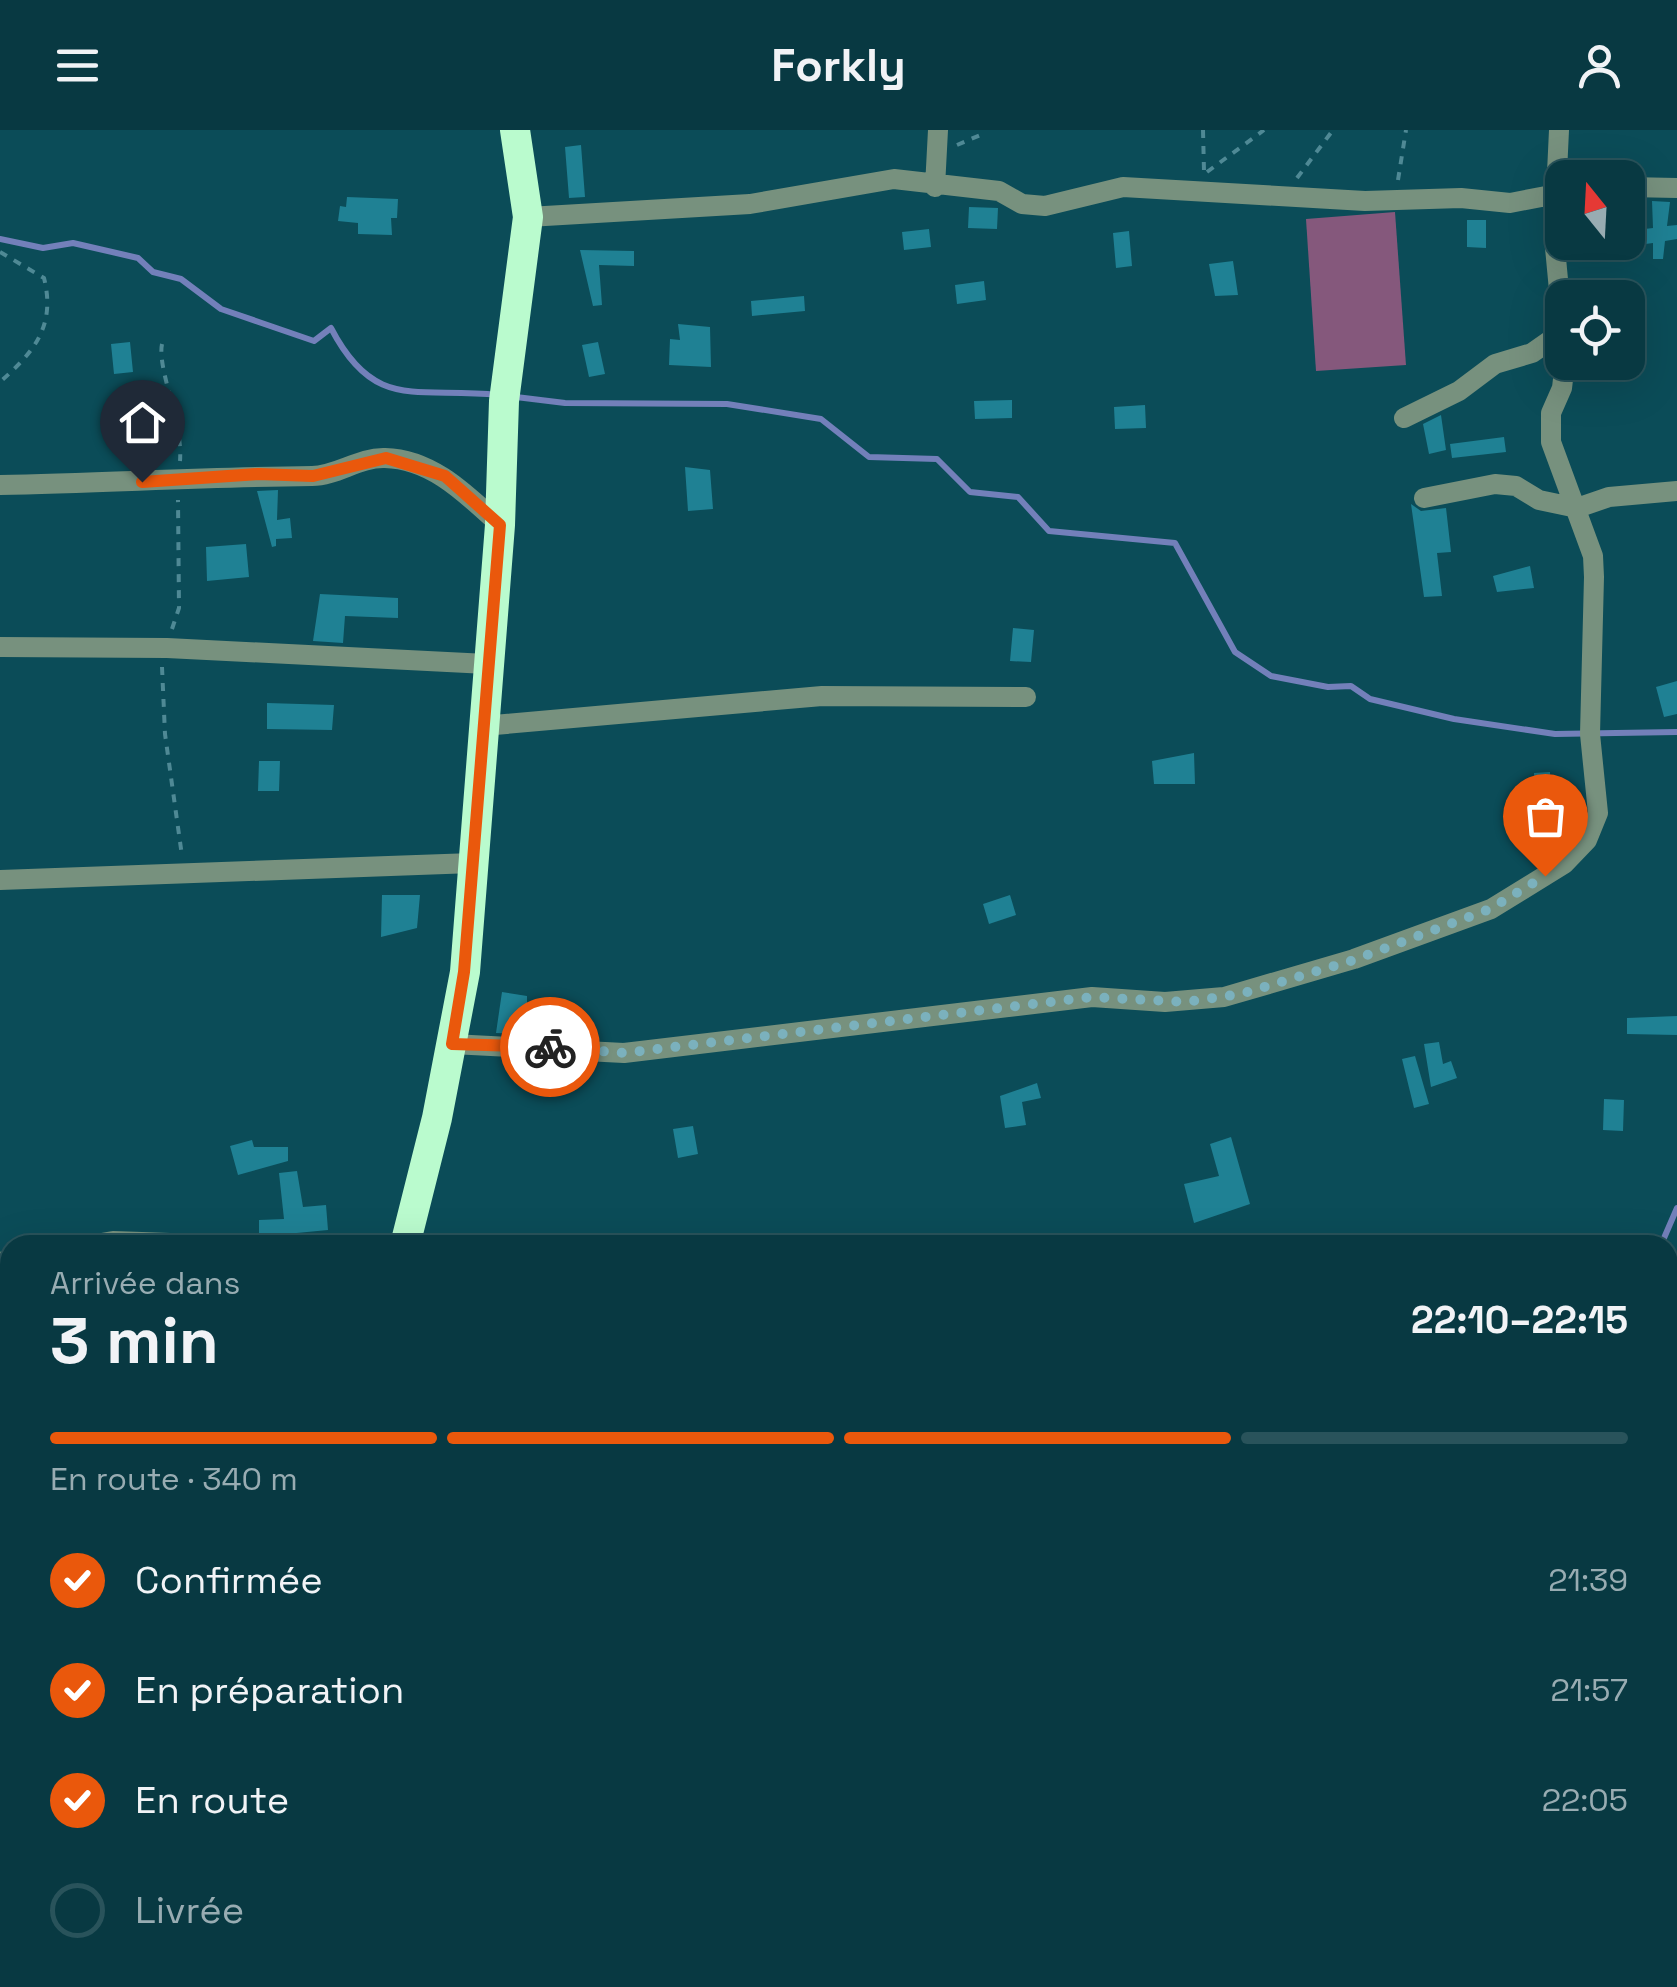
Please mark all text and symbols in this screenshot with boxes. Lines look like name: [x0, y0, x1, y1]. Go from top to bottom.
text: Forkly: [771, 37, 906, 94]
icon: menu: [50, 38, 105, 93]
icon: person: [1572, 38, 1627, 93]
north arrow: [1545, 160, 1645, 260]
map controls: [1545, 160, 1645, 380]
button: locate: [1545, 280, 1645, 380]
pin: [100, 380, 185, 483]
icon: home: [115, 395, 170, 450]
pin: [1503, 774, 1588, 877]
icon: bag: [1518, 789, 1573, 844]
courier: [500, 997, 600, 1097]
icon: bike: [523, 1020, 578, 1075]
text: Arrivée dans: [50, 1263, 240, 1303]
text: 22:10–22:15: [1411, 1296, 1628, 1344]
text: 3 min: [50, 1299, 219, 1382]
text: En route · 340 m: [50, 1459, 298, 1499]
icon: check: [50, 1553, 105, 1608]
text: Confirmée: [135, 1556, 323, 1604]
text: 21:39: [1548, 1560, 1628, 1600]
icon: check: [50, 1663, 105, 1718]
text: En préparation: [135, 1666, 404, 1714]
text: 21:57: [1550, 1670, 1628, 1710]
icon: check: [50, 1773, 105, 1828]
text: En route: [135, 1776, 289, 1824]
text: 22:05: [1542, 1780, 1628, 1820]
text: Livrée: [135, 1886, 244, 1934]

